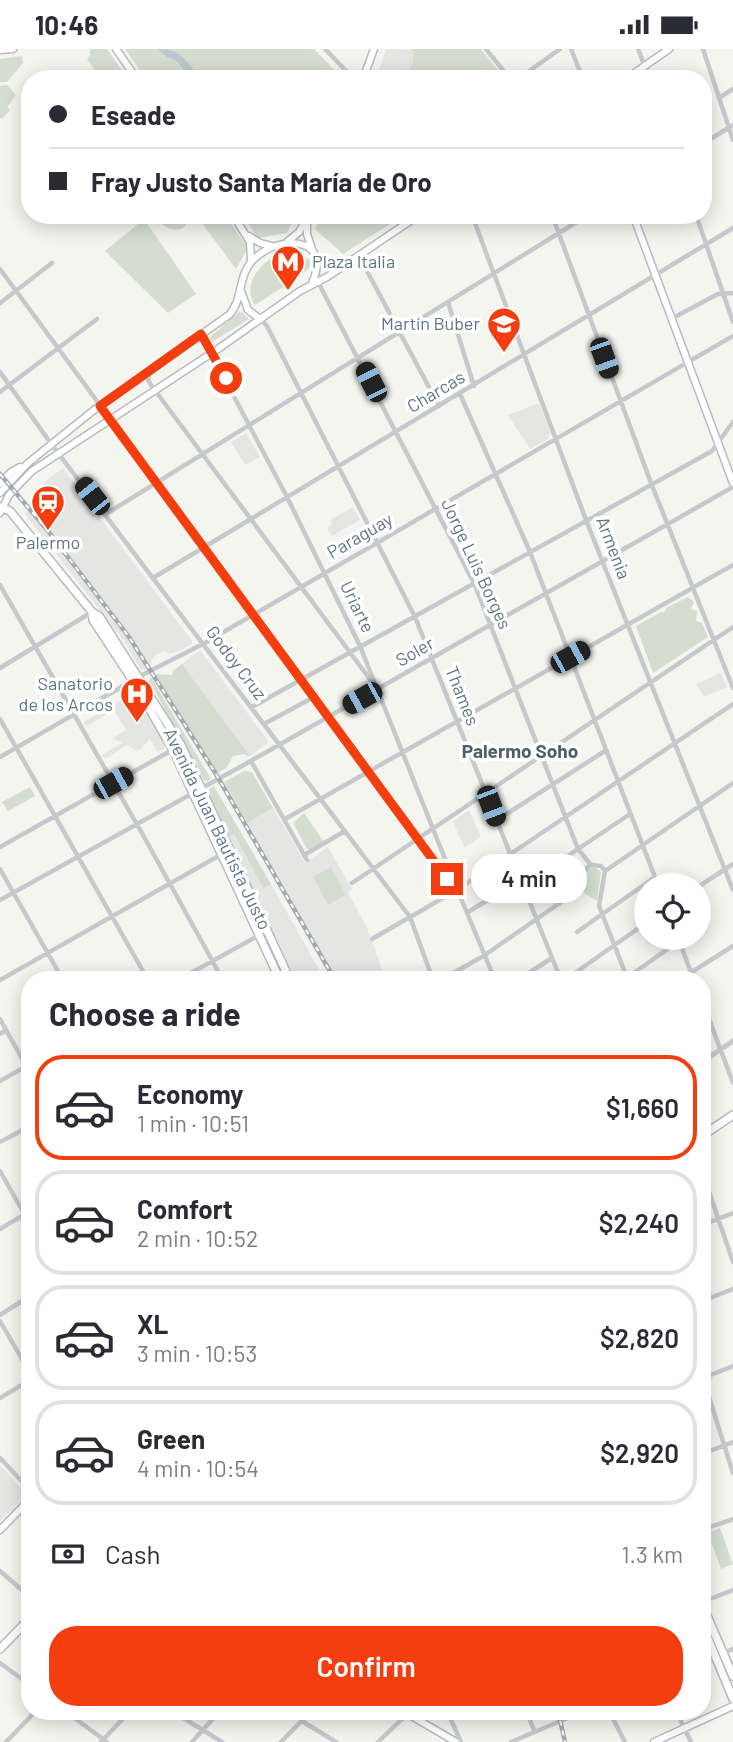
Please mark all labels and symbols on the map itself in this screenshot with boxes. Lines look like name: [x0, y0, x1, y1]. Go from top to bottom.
metro station icon: Plaza Italia: [269, 243, 307, 292]
place label: Plaza Italia: [312, 250, 395, 272]
school or university icon: Martín Buber: [485, 305, 523, 354]
place label: Martín Buber: [381, 312, 480, 334]
car: [587, 335, 622, 381]
car: [353, 359, 390, 405]
route start: [210, 362, 242, 394]
street label: Charcas: [403, 365, 468, 417]
car: [71, 473, 114, 519]
station icon: Palermo: [29, 483, 67, 532]
street label: Jorge Luis Borges: [437, 495, 517, 632]
street label: Paraguay: [323, 508, 396, 563]
street label: Armenia: [592, 513, 636, 582]
place label: Palermo: [16, 531, 80, 553]
street label: Uriarte: [336, 577, 380, 636]
street label: Godoy Cruz: [202, 621, 272, 704]
street label: Soler: [391, 631, 438, 671]
car: [547, 638, 594, 676]
street label: Thames: [441, 663, 485, 728]
place label: Sanatorio de los Arcos: [19, 672, 113, 715]
hospital icon: Sanatorio de los Arcos: [118, 675, 156, 724]
car: [339, 679, 386, 717]
street label: Avenida Juan Bautista Justo: [159, 724, 276, 933]
district label: Palermo Soho: [462, 739, 578, 762]
car: [90, 764, 137, 802]
car: [474, 783, 509, 829]
callout: 4 min: [472, 855, 587, 903]
route end: [431, 863, 463, 895]

